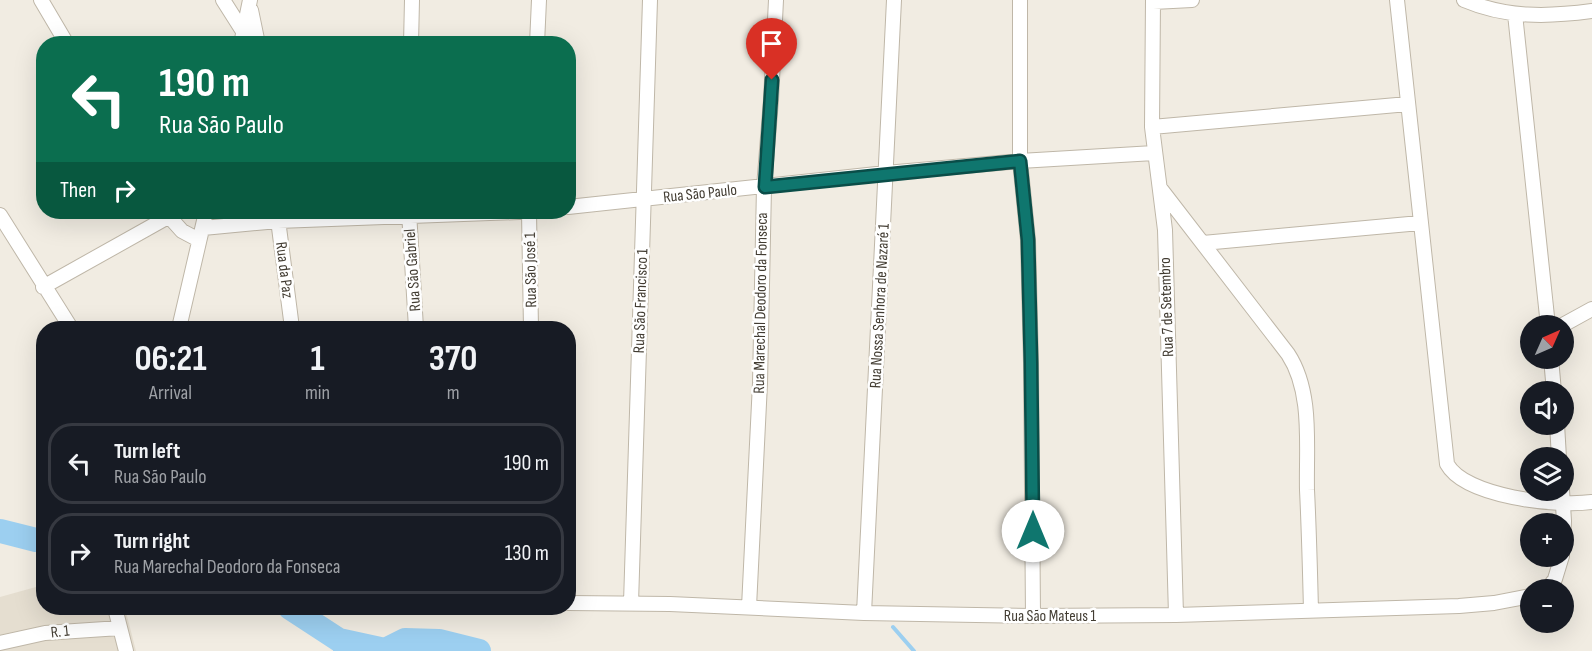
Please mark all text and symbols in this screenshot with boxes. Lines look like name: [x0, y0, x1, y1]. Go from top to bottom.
pin: [746, 18, 797, 80]
icon: arrive: [755, 27, 788, 60]
text: 190 m: [159, 58, 250, 109]
icon: left: [60, 60, 138, 138]
text: Rua São Paulo: [159, 109, 284, 141]
icon: right: [108, 174, 141, 207]
text: Then: [60, 177, 96, 204]
street label: Rua São Paulo: [662, 181, 738, 207]
street label: Rua Marechal Deodoro da Fonseca: [750, 212, 772, 394]
street label: Rua Nossa Senhora de Nazaré 1: [866, 223, 894, 389]
street label: Rua São Gabriel: [401, 228, 425, 312]
street label: Rua São José 1: [521, 232, 541, 308]
street label: Rua da Paz: [271, 241, 297, 300]
street label: Rua São Francisco 1: [630, 248, 652, 354]
street label: Rua 7 de Setembro: [1156, 257, 1178, 357]
north arrow: [1520, 315, 1574, 369]
map controls: [1520, 315, 1574, 633]
text: 06:21: [134, 338, 207, 381]
text: 1: [311, 338, 325, 381]
text: 370: [429, 338, 477, 381]
text: Arrival: [149, 381, 192, 405]
text: min: [305, 381, 330, 405]
text: m: [447, 381, 459, 405]
button: sound: [1520, 381, 1574, 435]
text: Turn left: [114, 438, 180, 465]
icon: left: [63, 447, 96, 480]
button: layers: [1520, 447, 1574, 501]
text: 190 m: [504, 450, 549, 477]
text: Rua São Paulo: [114, 465, 206, 489]
position arrow: [1001, 499, 1065, 563]
button: +: [1520, 513, 1574, 567]
text: Turn right: [114, 528, 190, 555]
icon: right: [63, 537, 96, 570]
text: 130 m: [505, 540, 549, 567]
text: Rua Marechal Deodoro da Fonseca: [114, 555, 340, 579]
button: −: [1520, 579, 1574, 633]
street label: Rua São Mateus 1: [1004, 607, 1097, 626]
street label: R. 1: [50, 622, 71, 642]

